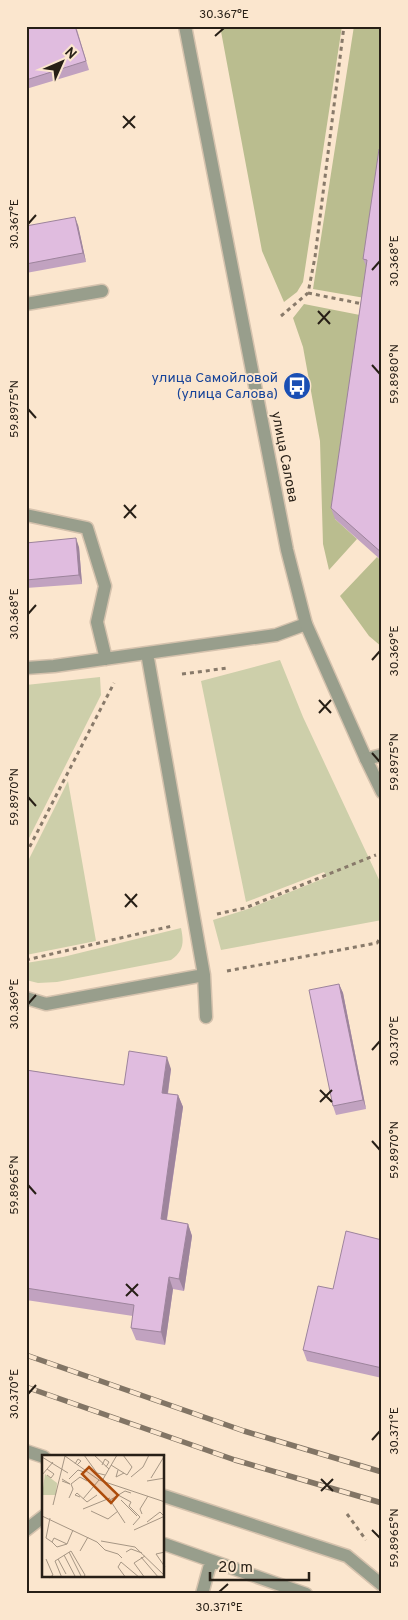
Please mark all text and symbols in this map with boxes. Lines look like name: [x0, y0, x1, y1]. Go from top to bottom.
text: 30.367°E: [199, 7, 249, 23]
north arrow: [38, 38, 88, 88]
text: N: [61, 44, 80, 63]
text: 30.367°E: [7, 199, 23, 249]
text: 30.368°E: [387, 235, 403, 287]
text: 59.8980°N: [387, 344, 403, 404]
place label: улица Самойловой (улица Салова): [152, 370, 278, 403]
bus stop icon: улица Самойловой (улица Салова): [282, 371, 312, 401]
text: 59.8975°N: [7, 380, 23, 438]
street label: улица Салова: [267, 410, 301, 504]
text: 30.368°E: [7, 588, 23, 640]
text: 30.369°E: [387, 626, 403, 676]
text: 59.8975°N: [387, 733, 403, 791]
text: 59.8970°N: [7, 768, 23, 826]
text: 30.369°E: [7, 979, 23, 1029]
text: 30.370°E: [387, 1016, 403, 1066]
text: 59.8970°N: [387, 1121, 403, 1179]
text: 59.8965°N: [7, 1155, 23, 1215]
text: 30.370°E: [7, 1369, 23, 1419]
text: 30.371°E: [387, 1407, 403, 1455]
inset map: [42, 1455, 165, 1578]
text: 59.8965°N: [387, 1508, 403, 1568]
scale bar: [210, 1550, 309, 1582]
text: 20 m: [218, 1559, 253, 1578]
text: 30.371°E: [195, 1600, 243, 1616]

